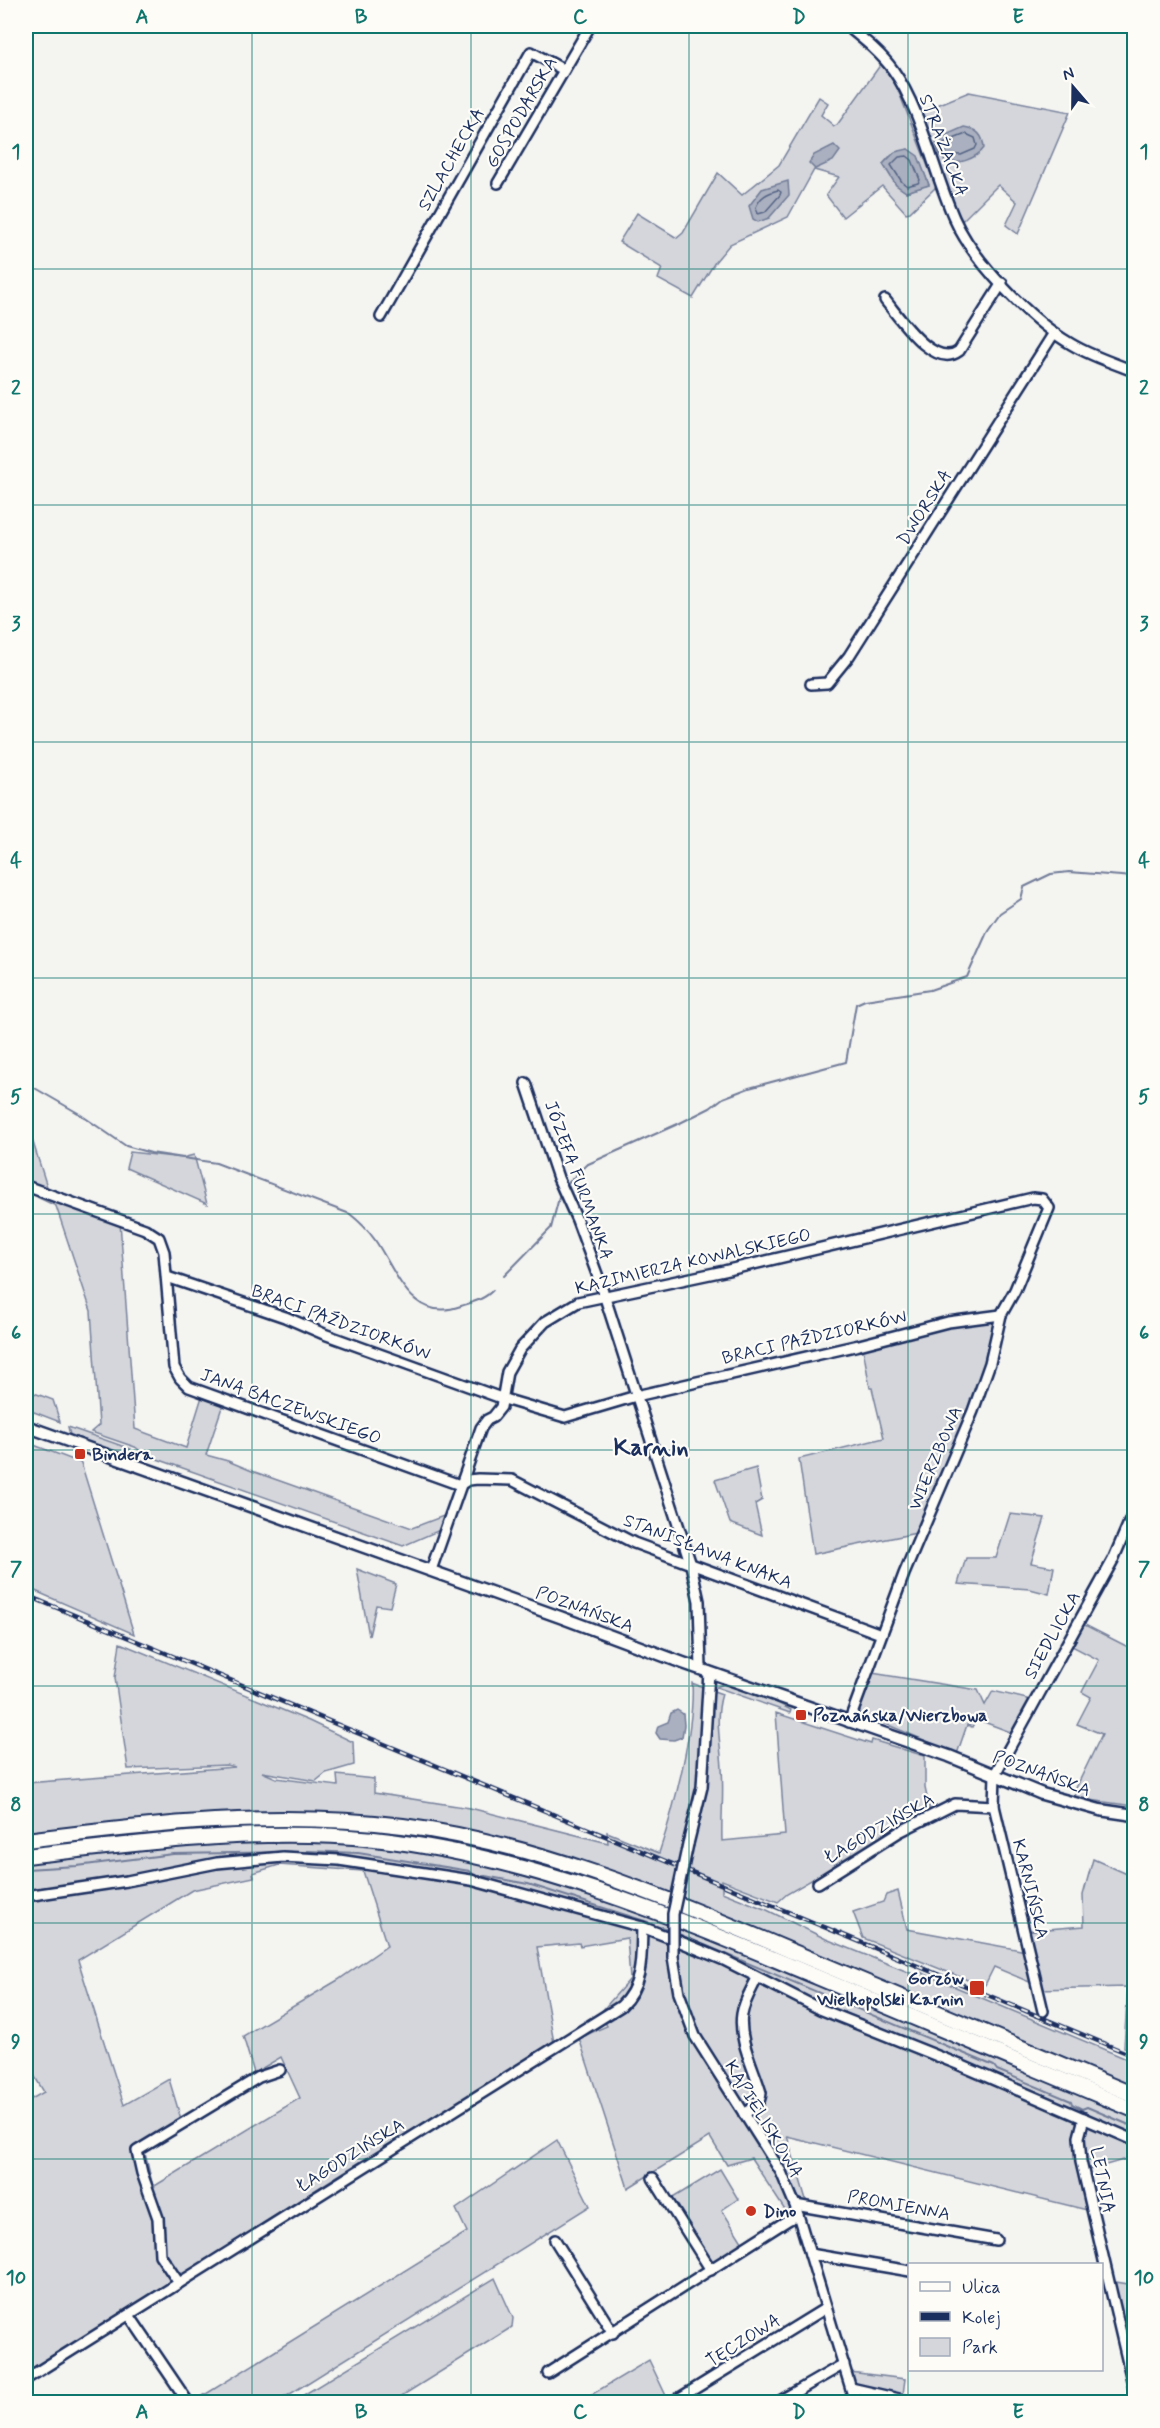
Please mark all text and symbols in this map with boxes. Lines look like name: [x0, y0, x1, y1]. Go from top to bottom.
text: A: [135, 4, 149, 31]
text: B: [355, 4, 368, 31]
text: C: [573, 4, 588, 31]
text: D: [792, 4, 806, 31]
text: E: [1012, 4, 1024, 31]
street label: GOSPODARSKA: [480, 53, 563, 172]
north arrow: [1043, 57, 1103, 117]
text: N: [1060, 63, 1077, 86]
street label: STRAŻACKA: [913, 91, 974, 200]
street label: SZLACHECKA: [413, 104, 491, 215]
text: 1: [12, 139, 20, 166]
text: 1: [1140, 139, 1148, 166]
text: 2: [11, 375, 21, 402]
text: 2: [1139, 375, 1149, 402]
street label: DWORSKA: [892, 465, 958, 550]
text: 3: [11, 611, 21, 638]
text: 3: [1139, 611, 1149, 638]
text: 4: [10, 848, 22, 875]
text: 4: [1138, 848, 1150, 875]
text: 5: [10, 1084, 22, 1111]
text: 5: [1138, 1084, 1150, 1111]
street label: JÓZEFA FURMANKA: [538, 1097, 618, 1263]
street label: KAZIMIERZA KOWALSKIEGO: [573, 1223, 813, 1301]
street label: BRACI PAŹDZIORKÓW: [248, 1279, 433, 1366]
street label: BRACI PAŹDZIORKÓW: [720, 1305, 909, 1371]
text: 6: [11, 1320, 21, 1347]
text: 6: [1139, 1320, 1149, 1347]
street label: JANA BACZEWSKIEGO: [197, 1363, 384, 1451]
street label: WIERZBOWA: [903, 1403, 969, 1514]
district label: Karnin: [613, 1433, 689, 1464]
place label: Bindera: [92, 1443, 154, 1467]
marker: Bindera: [73, 1447, 87, 1461]
street label: STANISŁAWA KNAKA: [620, 1509, 796, 1595]
text: 7: [10, 1556, 22, 1583]
text: 7: [1138, 1556, 1150, 1583]
street label: POZNAŃSKA: [532, 1581, 637, 1639]
street label: SIEDLICKA: [1019, 1587, 1087, 1684]
place label: Poznańska/Wierzbowa: [813, 1704, 988, 1728]
marker: Poznańska/Wierzbowa: [794, 1708, 808, 1722]
street label: POZNAŃSKA: [989, 1745, 1094, 1803]
street label: ŁAGODZIŃSKA: [820, 1788, 939, 1870]
text: 8: [10, 1792, 22, 1819]
text: 8: [1138, 1792, 1150, 1819]
street label: KARNIŃSKA: [1006, 1837, 1054, 1942]
place label: Gorzów Wielkopolski Karnin: [816, 1967, 965, 2012]
marker: Gorzów Wielkopolski Karnin: [968, 1979, 986, 1997]
text: 9: [11, 2029, 21, 2056]
text: 9: [1139, 2029, 1149, 2056]
street label: KĄPIELISKOWA: [718, 2056, 808, 2183]
street label: ŁAGODZIŃSKA: [292, 2113, 409, 2199]
street label: LETNIA: [1084, 2145, 1120, 2216]
street label: PROMIENNA: [845, 2185, 952, 2227]
place label: Dino: [763, 2200, 796, 2224]
marker: Dino: [744, 2204, 758, 2218]
legend: [908, 2263, 1103, 2371]
text: 10: [6, 2265, 26, 2292]
text: 10: [1134, 2265, 1154, 2292]
text: Ulica: [962, 2276, 1001, 2300]
text: Kolej: [962, 2306, 1000, 2330]
street label: TĘCZOWA: [702, 2309, 785, 2373]
text: Park: [962, 2336, 998, 2360]
text: A: [135, 2399, 149, 2426]
text: B: [355, 2399, 368, 2426]
text: C: [573, 2399, 588, 2426]
text: D: [792, 2399, 806, 2426]
text: E: [1012, 2399, 1024, 2426]

